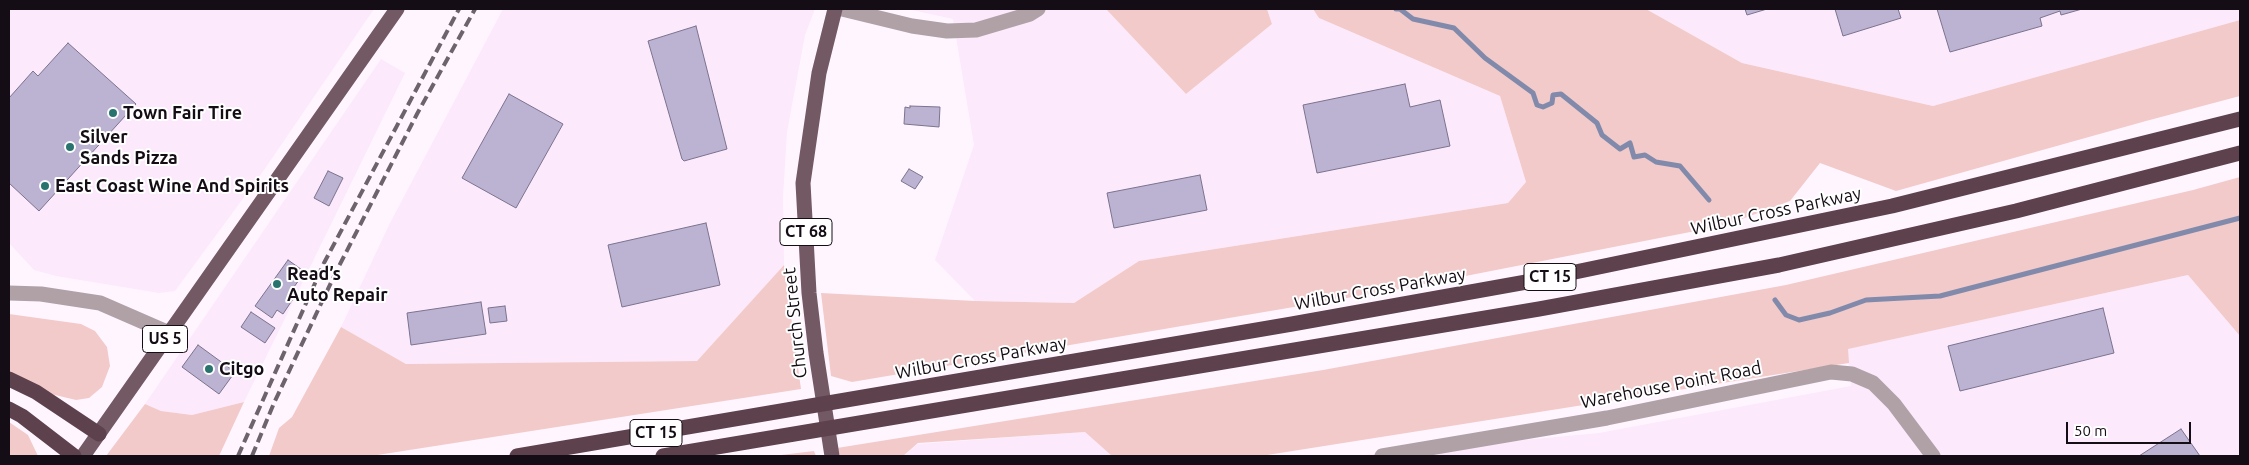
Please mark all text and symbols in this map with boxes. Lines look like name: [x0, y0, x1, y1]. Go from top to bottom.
place label: Town Fair Tire: [123, 102, 242, 124]
marker: Town Fair Tire: [107, 107, 119, 119]
place label: Silver Sands Pizza: [80, 126, 178, 168]
marker: Silver Sands Pizza: [64, 141, 76, 153]
place label: East Coast Wine And Spirits: [55, 175, 289, 197]
marker: East Coast Wine And Spirits: [39, 180, 51, 192]
street label: Wilbur Cross Parkway: [1689, 182, 1863, 240]
road number: CT 68: [780, 218, 832, 246]
place label: Read’s Auto Repair: [287, 263, 388, 306]
street label: Wilbur Cross Parkway: [1293, 263, 1467, 315]
road number: CT 15: [1524, 264, 1576, 290]
street label: Church Street: [778, 266, 812, 380]
marker: Read’s Auto Repair: [271, 278, 283, 290]
road number: US 5: [142, 326, 188, 352]
street label: Wilbur Cross Parkway: [894, 332, 1068, 384]
street label: Warehouse Point Road: [1579, 357, 1763, 413]
place label: Citgo: [219, 358, 264, 380]
marker: Citgo: [203, 363, 215, 375]
scale bar: [2069, 412, 2194, 444]
road number: CT 15: [630, 419, 682, 446]
text: 50 m: [2074, 422, 2107, 439]

